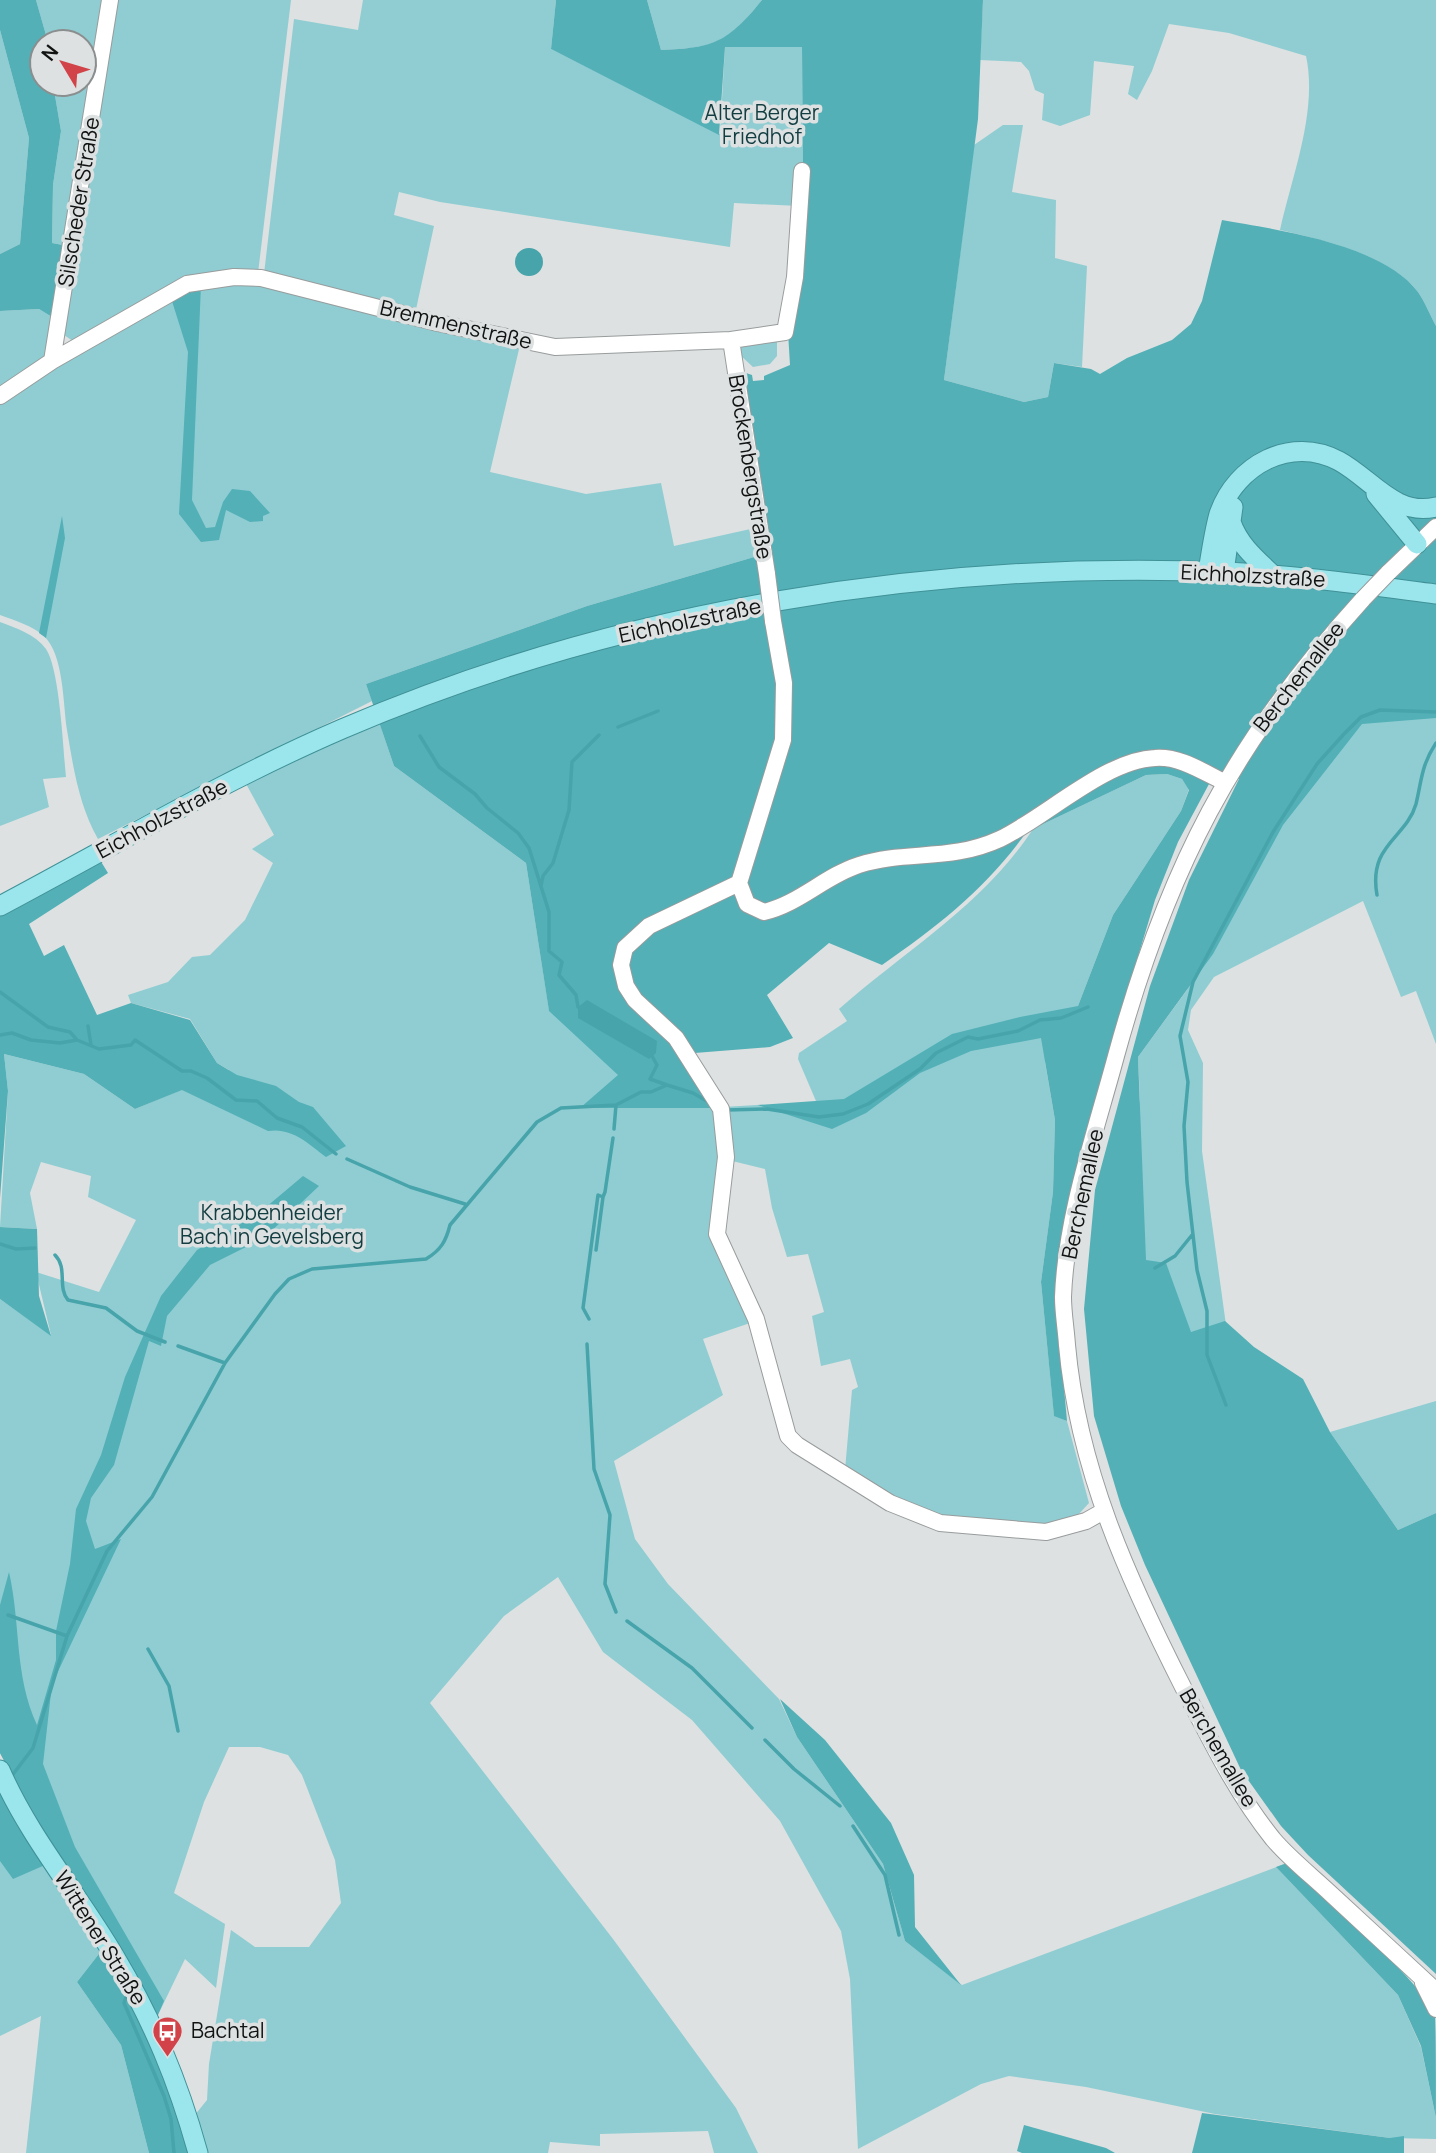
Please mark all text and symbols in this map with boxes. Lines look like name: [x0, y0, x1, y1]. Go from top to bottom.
north arrow: [28, 28, 98, 98]
text: N: [35, 39, 64, 66]
park label: Alter Berger Friedhof: [705, 98, 820, 150]
street label: Silscheder Straße: [51, 115, 105, 289]
street label: Bremmenstraße: [377, 293, 535, 355]
street label: Brockenbergstraße: [723, 373, 779, 561]
street label: Eichholzstraße: [1180, 557, 1326, 593]
street label: Eichholzstraße: [616, 591, 764, 649]
street label: Berchemallee: [1246, 616, 1350, 737]
street label: Eichholzstraße: [91, 772, 232, 865]
street label: Berchemallee: [1055, 1126, 1109, 1261]
park label: Krabbenheider Bach in Gevelsberg: [180, 1198, 364, 1250]
street label: Berchemallee: [1174, 1683, 1264, 1812]
street label: Wittener Straße: [48, 1865, 153, 2010]
bus stop icon: Bachtal: [151, 2014, 185, 2058]
place label: Bachtal: [191, 2016, 265, 2044]

